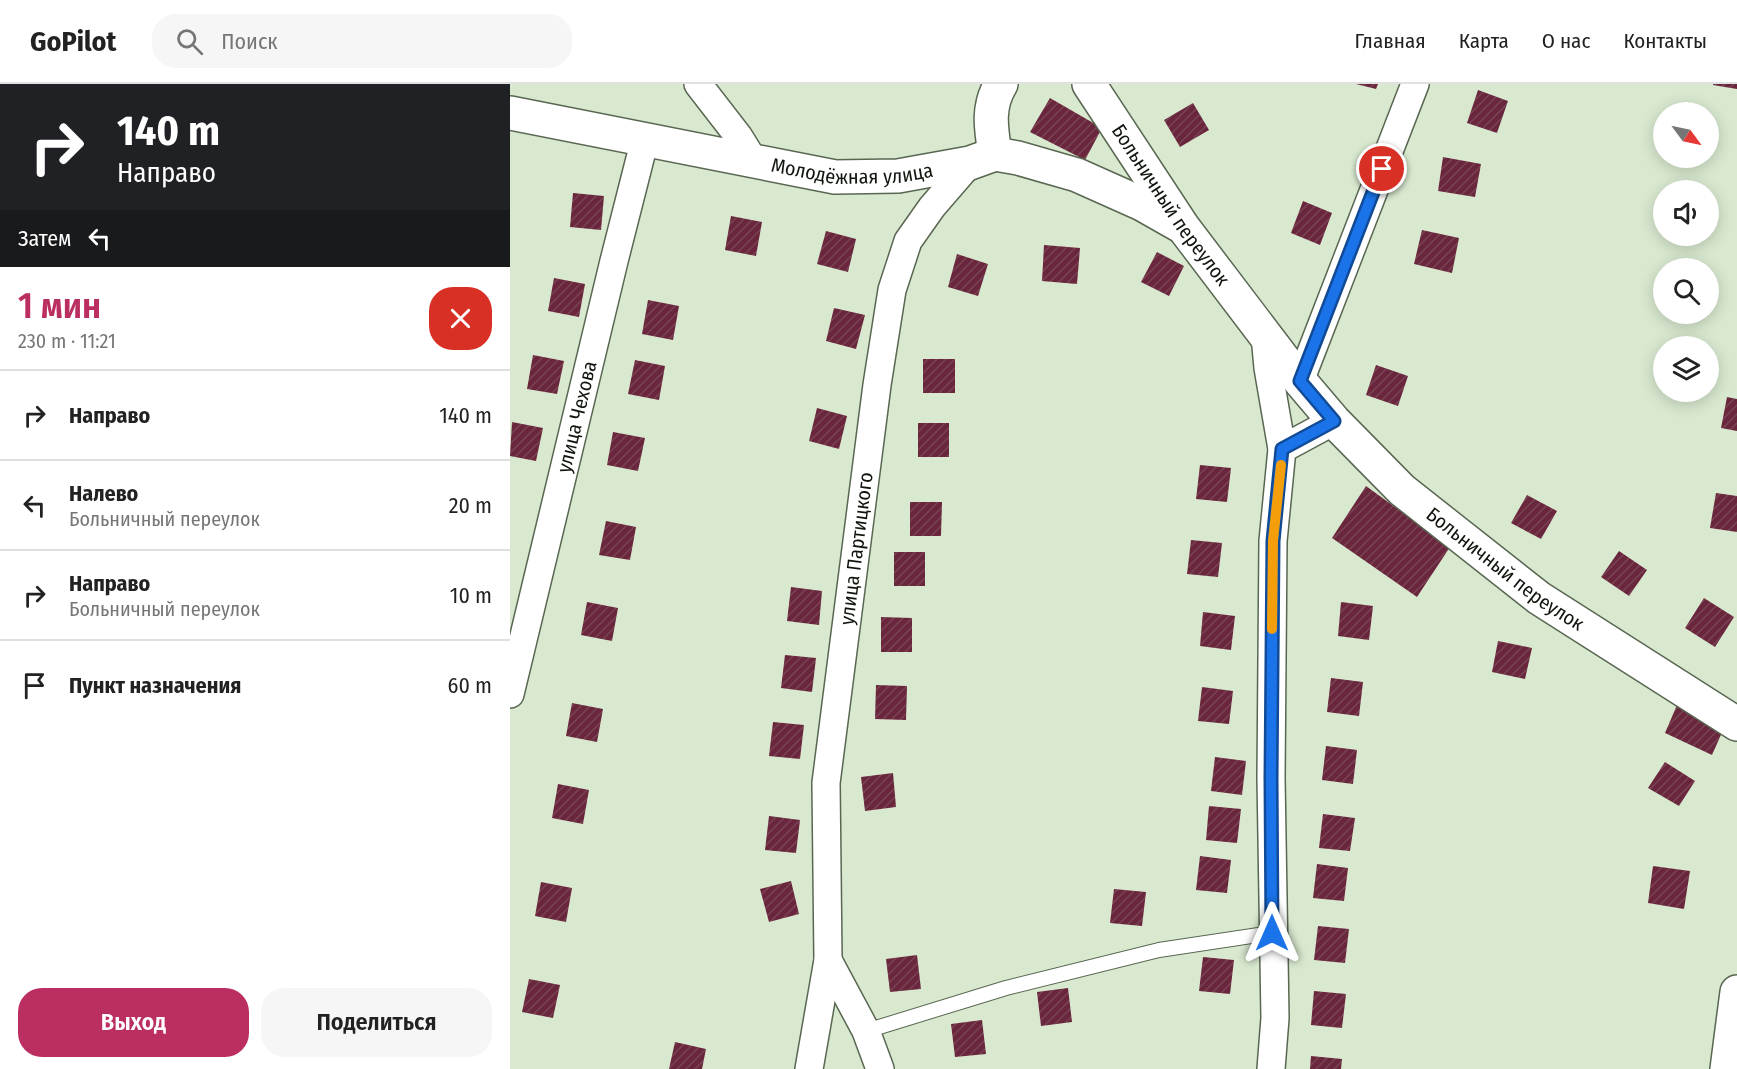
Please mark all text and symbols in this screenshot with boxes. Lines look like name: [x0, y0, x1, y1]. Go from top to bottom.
search box: [152, 14, 572, 68]
text: GoPilot: [30, 25, 116, 58]
icon: search: [173, 25, 206, 58]
text: Поиск: [221, 28, 278, 55]
text: Главная: [1355, 28, 1426, 54]
text: Карта: [1459, 28, 1509, 54]
text: О нас: [1542, 28, 1590, 54]
text: Контакты: [1623, 28, 1707, 54]
north arrow: [1653, 102, 1719, 168]
map controls: [1653, 102, 1719, 402]
text: 140 m: [117, 106, 220, 156]
icon: right: [18, 108, 96, 186]
street label: Больничный переулок: [1107, 120, 1235, 291]
pin: [1356, 143, 1407, 194]
icon: arrive: [1365, 152, 1398, 185]
street label: Молодёжная улица: [769, 153, 935, 189]
text: Направо: [117, 157, 216, 189]
button: sound: [1653, 180, 1719, 246]
icon: left: [83, 222, 116, 255]
text: Затем: [18, 225, 71, 252]
button: search: [1653, 258, 1719, 324]
text: 1 мин: [18, 284, 101, 328]
button: close: [429, 287, 492, 350]
text: 230 m · 11:21: [18, 329, 116, 353]
button: layers: [1653, 336, 1719, 402]
street label: улица Чехова: [552, 358, 602, 475]
icon: right: [18, 399, 51, 432]
text: Направо: [69, 402, 150, 429]
text: 140 m: [439, 402, 492, 429]
street label: улица Партицкого: [834, 471, 878, 626]
text: Налево: [69, 480, 138, 507]
icon: left: [18, 489, 51, 522]
text: 20 m: [449, 492, 492, 519]
street label: Больничный переулок: [1422, 502, 1589, 636]
text: Больничный переулок: [69, 507, 260, 531]
text: Направо: [69, 570, 150, 597]
icon: right: [18, 579, 51, 612]
text: 10 m: [450, 582, 492, 609]
text: Больничный переулок: [69, 597, 260, 621]
icon: arrive: [18, 669, 51, 702]
text: Пункт назначения: [69, 672, 241, 699]
text: 60 m: [448, 672, 492, 699]
position arrow: [1240, 901, 1304, 965]
button: Выход: [18, 988, 249, 1057]
button: Поделиться: [261, 988, 492, 1057]

